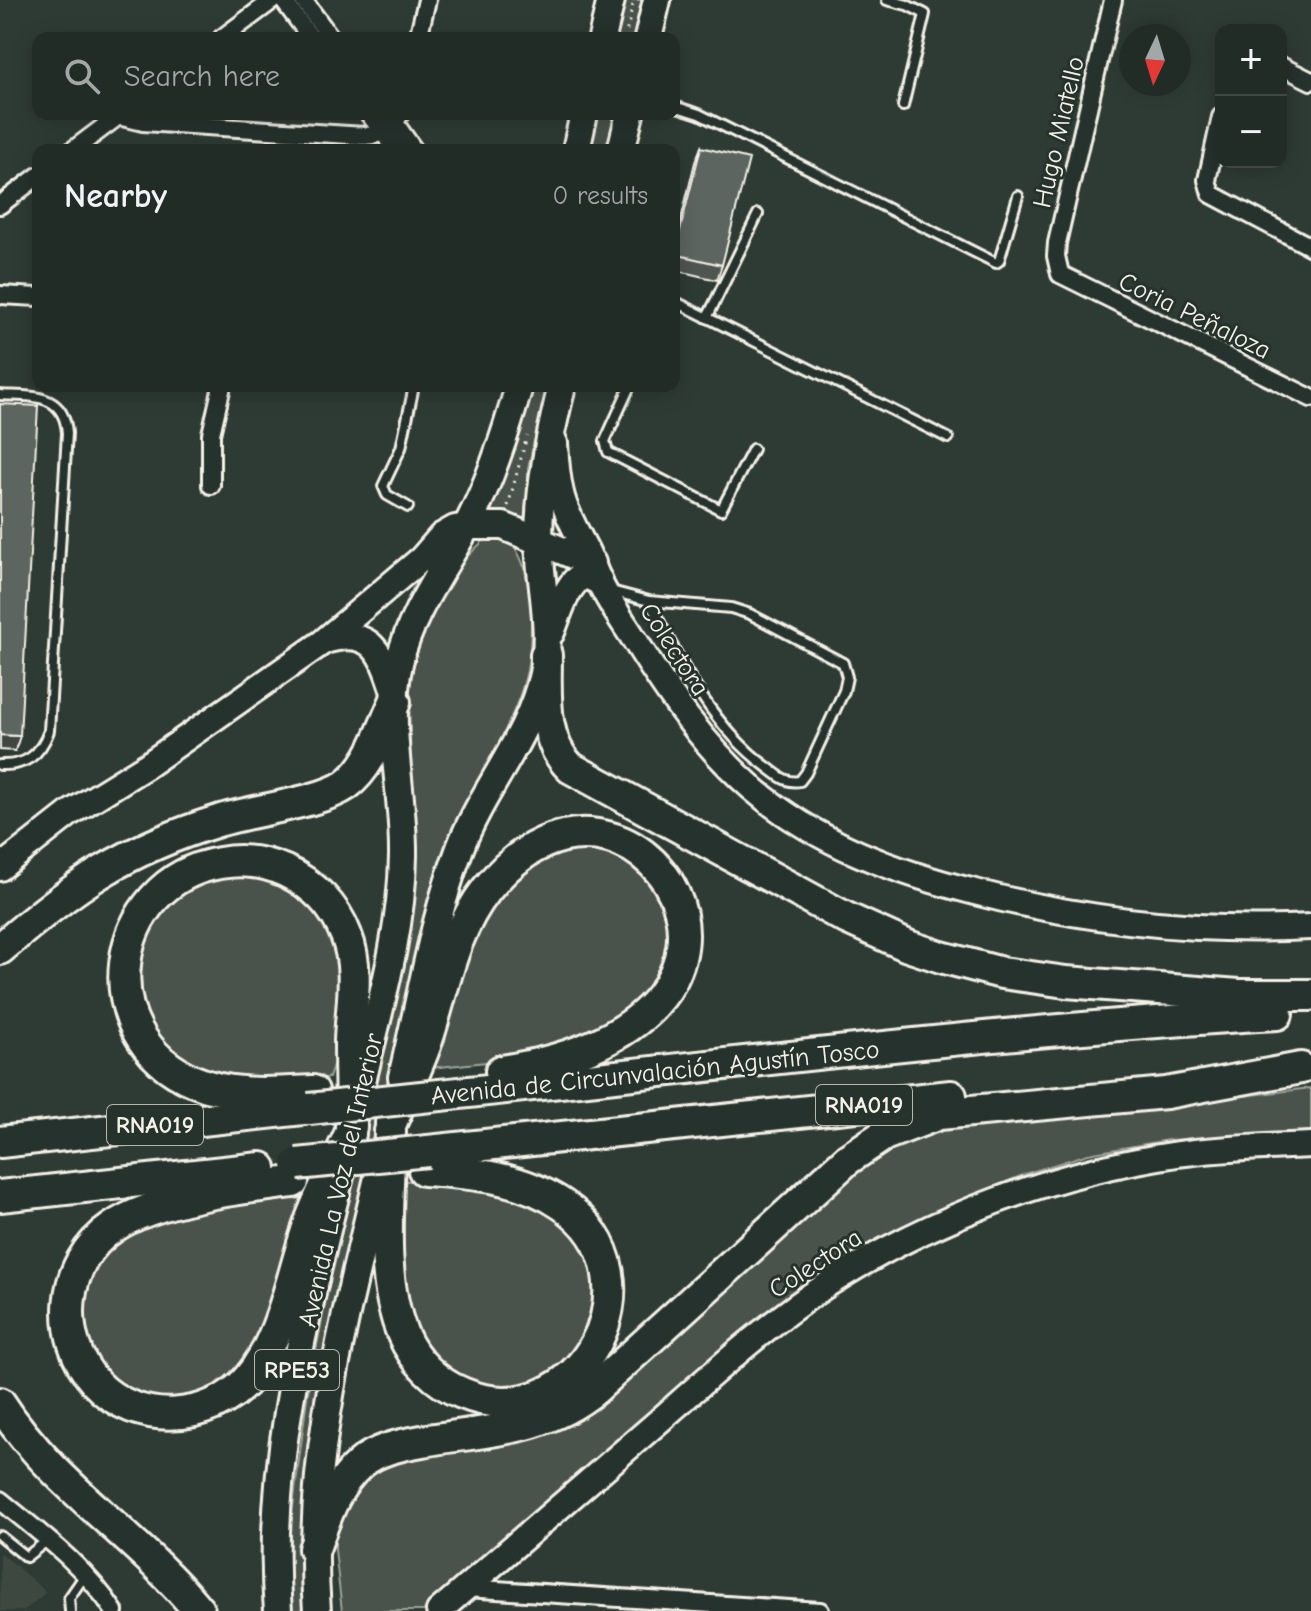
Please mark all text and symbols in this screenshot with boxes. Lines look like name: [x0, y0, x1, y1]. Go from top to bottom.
north arrow: [1119, 24, 1191, 96]
map controls: [1215, 24, 1287, 168]
button: +: [1215, 24, 1287, 96]
search box: [32, 32, 680, 120]
icon: search: [60, 54, 104, 98]
street label: Hugo Miatello: [1027, 54, 1091, 211]
text: Search here: [124, 59, 280, 94]
button: −: [1215, 96, 1287, 168]
text: Nearby: [64, 176, 167, 216]
text: 0 results: [553, 181, 648, 211]
street label: Coria Peñaloza: [1114, 266, 1275, 366]
street label: Colectora: [633, 597, 715, 702]
street label: Avenida La Voz del Interior: [293, 1030, 390, 1330]
street label: Avenida de Circunvalación Agustín Tosco: [429, 1035, 881, 1111]
road number: RNA019: [816, 1085, 912, 1125]
road number: RNA019: [107, 1105, 203, 1145]
street label: Colectora: [763, 1223, 868, 1305]
road number: RPE53: [255, 1350, 339, 1390]

